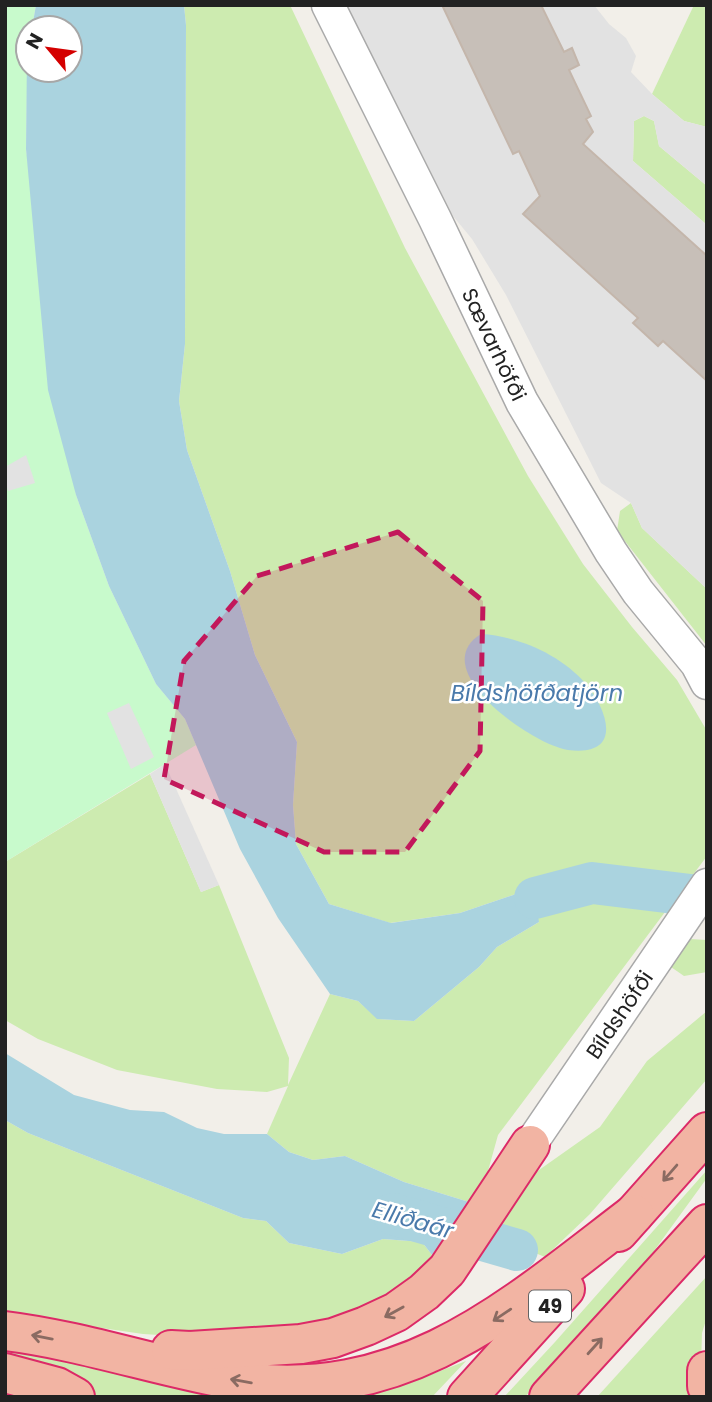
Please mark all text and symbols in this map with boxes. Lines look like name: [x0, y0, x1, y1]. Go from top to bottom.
north arrow: [14, 14, 84, 84]
text: N: [19, 28, 50, 54]
street label: Sævarhöfði: [455, 283, 534, 405]
water label: Bíldshöfðatjörn: [451, 677, 623, 709]
street label: Bíldshöfði: [579, 965, 659, 1064]
one-way arrow: [662, 1164, 678, 1182]
water label: Elliðaár: [369, 1193, 459, 1247]
road number: 49: [529, 1290, 571, 1322]
one-way arrow: [384, 1305, 404, 1319]
one-way arrow: [492, 1308, 512, 1322]
one-way arrow: [31, 1330, 54, 1344]
one-way arrow: [587, 1337, 603, 1355]
one-way arrow: [230, 1373, 253, 1387]

